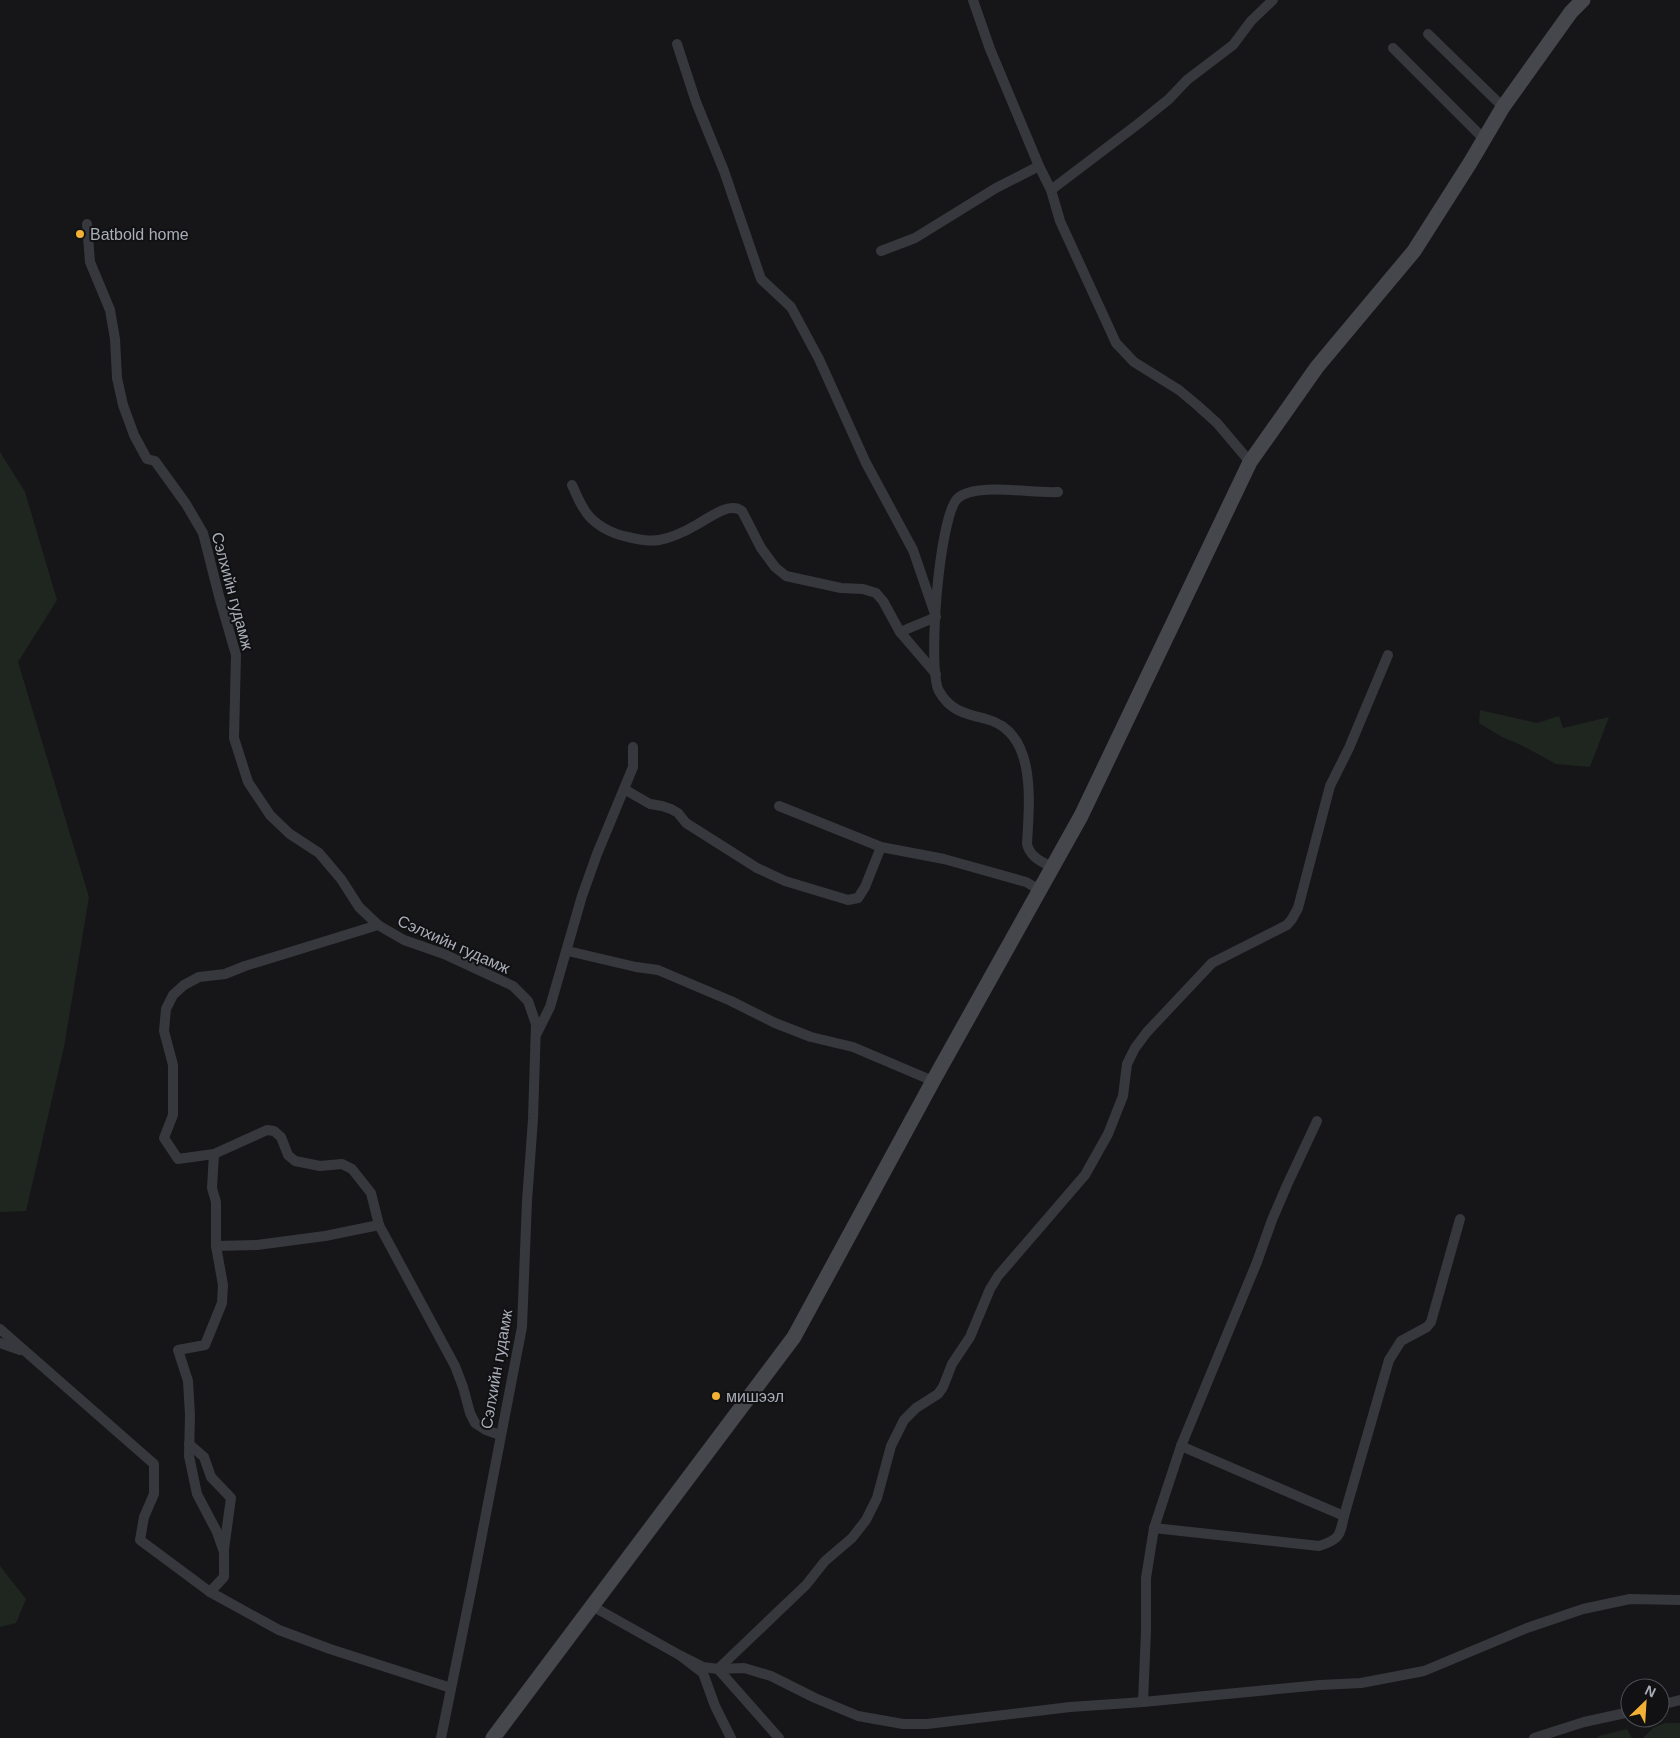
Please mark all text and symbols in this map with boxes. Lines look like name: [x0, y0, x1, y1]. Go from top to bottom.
place label: Batbold home: [90, 226, 189, 243]
marker: Batbold home: [74, 228, 86, 240]
street label: Сэлхийн гудамж: [209, 530, 256, 652]
street label: Сэлхийн гудамж: [395, 912, 513, 977]
street label: Сэлхийн гудамж: [478, 1308, 515, 1430]
place label: мишээл: [726, 1388, 784, 1405]
marker: мишээл: [710, 1390, 722, 1402]
north arrow: [1620, 1678, 1670, 1728]
text: N: [1643, 1682, 1658, 1701]

